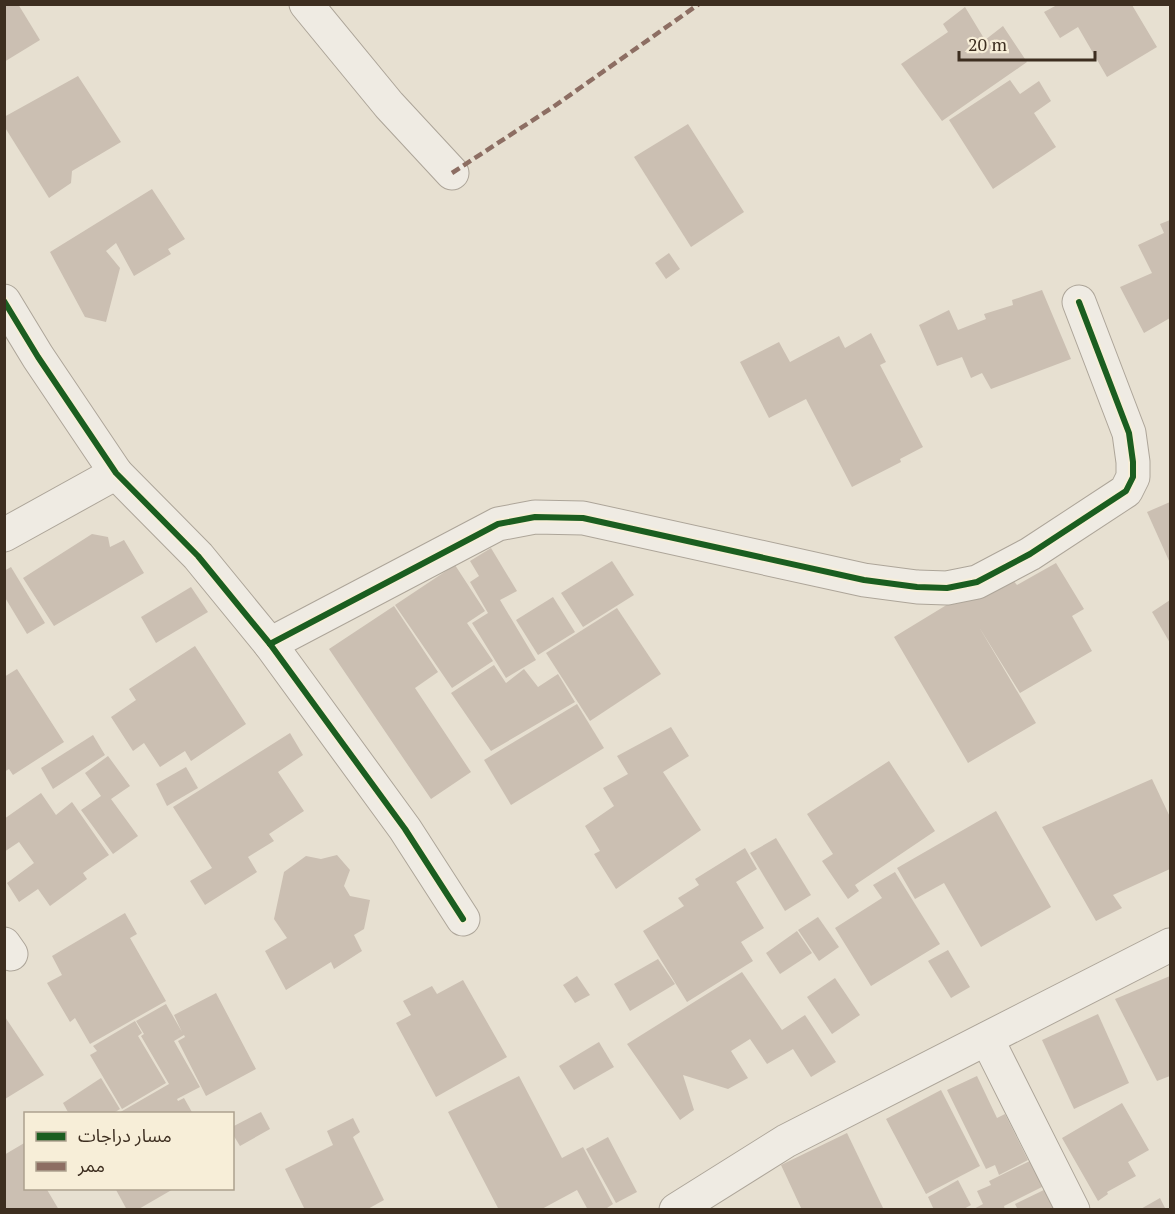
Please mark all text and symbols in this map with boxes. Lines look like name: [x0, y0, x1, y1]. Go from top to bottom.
scale bar: [959, 24, 1096, 62]
text: 20 m: [968, 32, 1008, 56]
legend: [24, 1112, 234, 1190]
text: مسار دراجات: [78, 1123, 172, 1147]
text: ممر: [77, 1153, 105, 1177]

